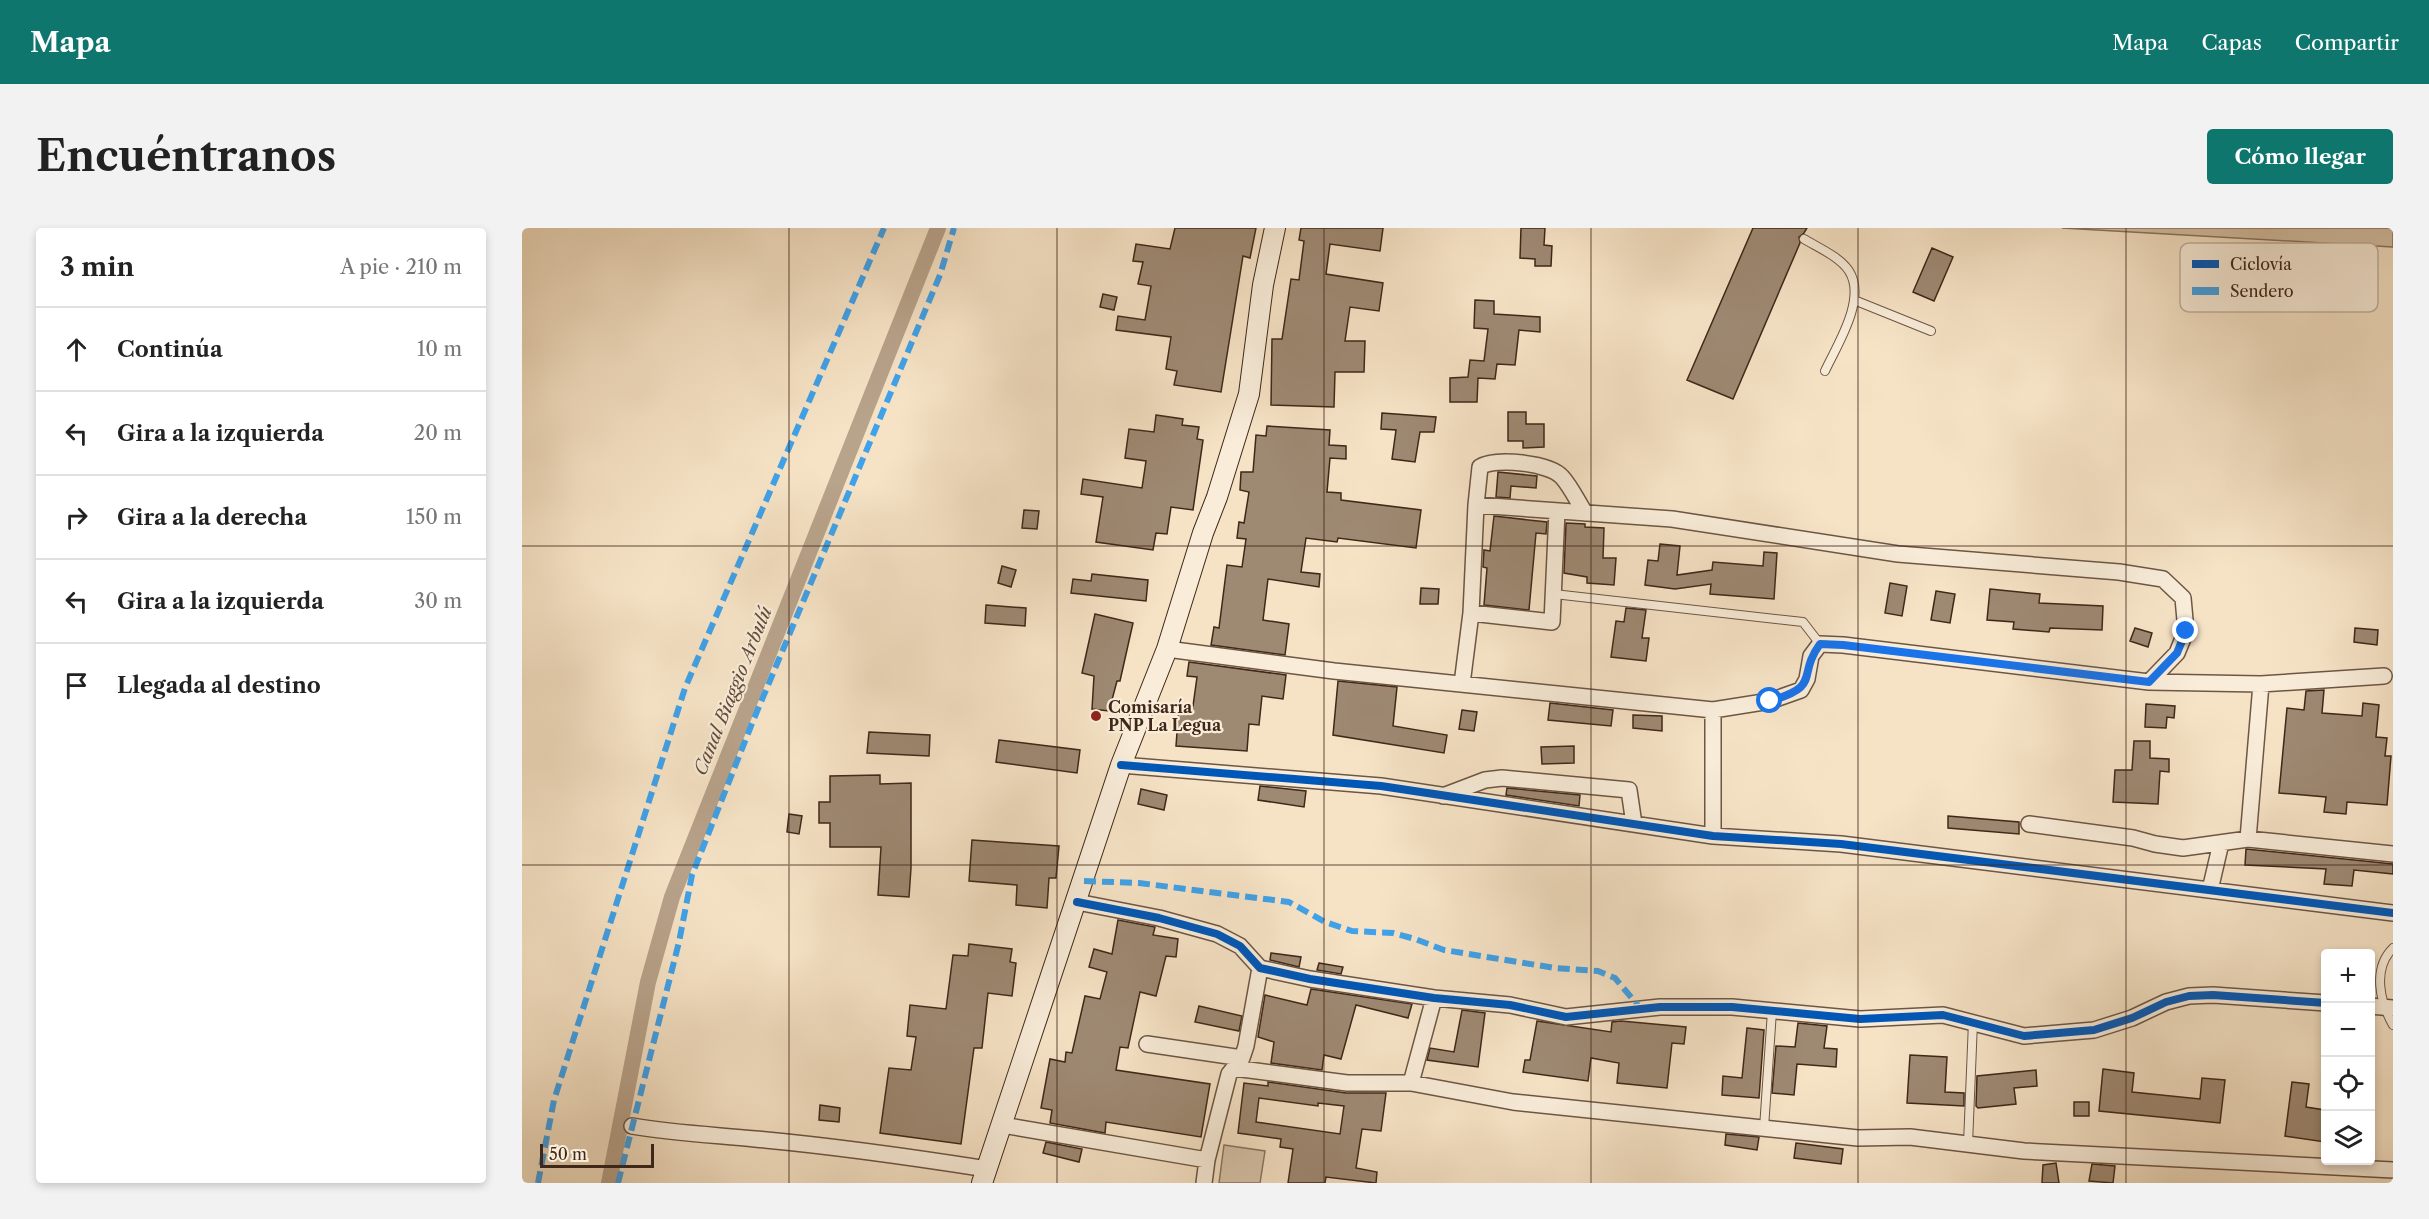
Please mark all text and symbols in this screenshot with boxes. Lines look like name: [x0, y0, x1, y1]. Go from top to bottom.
text: Mapa: [30, 25, 111, 59]
text: Mapa: [2112, 30, 2168, 55]
text: Capas: [2201, 30, 2262, 55]
text: Compartir: [2295, 30, 2399, 55]
button: Cómo llegar: [2207, 129, 2393, 184]
text: Encuéntranos: [36, 130, 336, 182]
legend: [2180, 243, 2378, 312]
text: 3 min: [60, 251, 134, 283]
text: Ciclovía: [2230, 254, 2292, 274]
text: A pie · 210 m: [340, 255, 462, 279]
text: Sendero: [2230, 281, 2294, 301]
icon: ahead: [60, 333, 93, 366]
text: Continúa: [117, 336, 223, 363]
text: 10 m: [417, 337, 462, 361]
icon: left: [60, 417, 93, 450]
text: Gira a la izquierda: [117, 420, 324, 447]
text: 20 m: [414, 421, 462, 445]
icon: right: [60, 501, 93, 534]
text: Gira a la derecha: [117, 504, 307, 531]
text: 150 m: [406, 505, 462, 529]
icon: left: [60, 585, 93, 618]
text: Gira a la izquierda: [117, 588, 324, 615]
text: 30 m: [414, 589, 462, 613]
water label: Canal Biaggio Arbulú: [689, 603, 777, 778]
route end: [2172, 617, 2198, 643]
icon: arrive: [60, 669, 93, 702]
text: Llegada al destino: [117, 672, 321, 699]
route start: [1756, 687, 1782, 713]
place label: Comisaría PNP La Legua: [1108, 697, 1222, 735]
marker: Comisaría PNP La Legua: [1089, 709, 1103, 723]
map controls: [2321, 949, 2375, 1165]
button: +: [2321, 949, 2375, 1003]
button: −: [2321, 1003, 2375, 1057]
button: locate: [2321, 1057, 2375, 1111]
button: layers: [2321, 1111, 2375, 1165]
scale bar: [540, 1141, 654, 1168]
text: 50 m: [549, 1144, 587, 1164]

